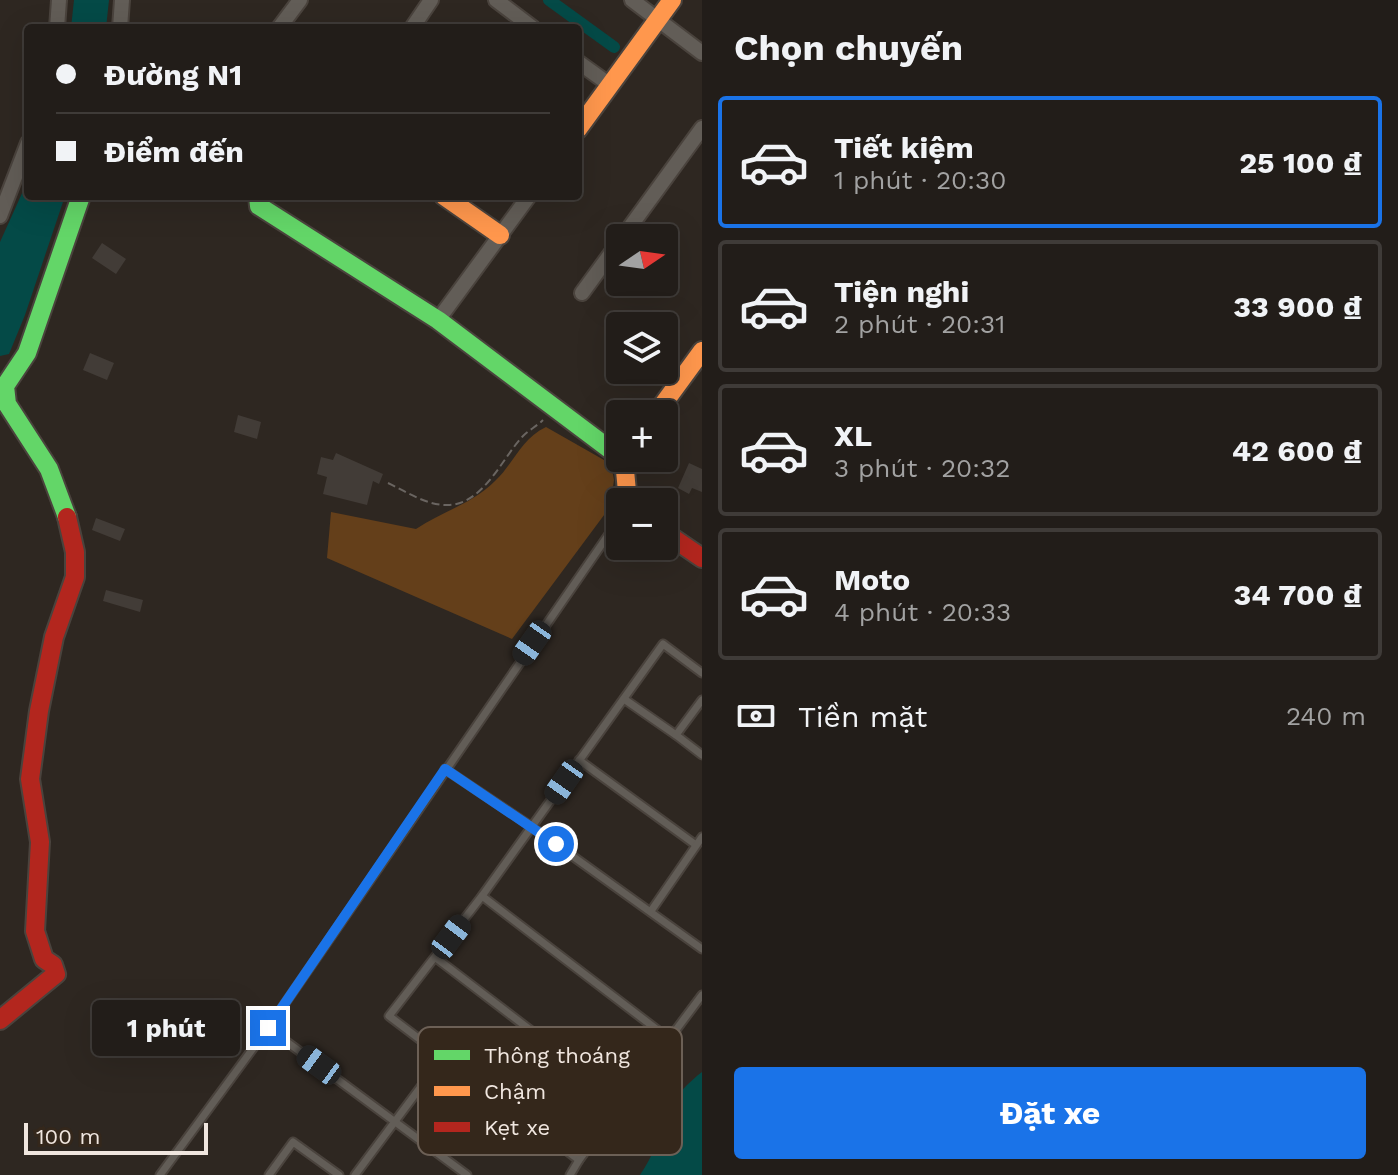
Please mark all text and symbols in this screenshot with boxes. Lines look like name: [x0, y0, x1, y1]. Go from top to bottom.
text: Chọn chuyến: [734, 27, 963, 69]
text: Đường N1: [104, 57, 242, 92]
icon: car: [738, 126, 810, 198]
text: Tiết kiệm: [834, 130, 974, 165]
text: Điểm đến: [104, 134, 244, 169]
text: 25 100 ₫: [1239, 145, 1362, 180]
text: 1 phút · 20:30: [834, 165, 1006, 195]
north arrow: [606, 224, 678, 296]
map controls: [606, 224, 678, 560]
icon: car: [738, 270, 810, 342]
text: Tiện nghi: [834, 274, 969, 309]
text: 33 900 ₫: [1233, 289, 1362, 324]
text: 2 phút · 20:31: [834, 309, 1005, 339]
button: layers: [606, 312, 678, 384]
button: +: [606, 400, 678, 472]
icon: car: [738, 414, 810, 486]
text: XL: [834, 418, 872, 453]
text: 42 600 ₫: [1232, 433, 1362, 468]
text: 3 phút · 20:32: [834, 453, 1010, 483]
button: −: [606, 488, 678, 560]
icon: car: [738, 558, 810, 630]
text: Moto: [834, 562, 910, 597]
text: 34 700 ₫: [1233, 577, 1362, 612]
text: 4 phút · 20:33: [834, 597, 1011, 627]
car: [508, 616, 556, 670]
icon: cash: [734, 694, 778, 738]
text: Tiền mặt: [798, 699, 927, 734]
text: 240 m: [1286, 701, 1366, 731]
car: [540, 755, 588, 809]
route start: [538, 826, 574, 862]
car: [427, 911, 475, 963]
callout: 1 phút: [92, 1000, 240, 1056]
route end: [250, 1010, 286, 1046]
text: 1 phút: [127, 1013, 205, 1043]
legend: [418, 1027, 682, 1155]
car: [293, 1041, 345, 1089]
text: Thông thoáng: [484, 1043, 630, 1068]
button: Đặt xe: [734, 1067, 1366, 1159]
text: Chậm: [484, 1079, 546, 1104]
text: Kẹt xe: [484, 1115, 550, 1140]
scale bar: [24, 1119, 208, 1155]
text: 100 m: [36, 1124, 100, 1149]

